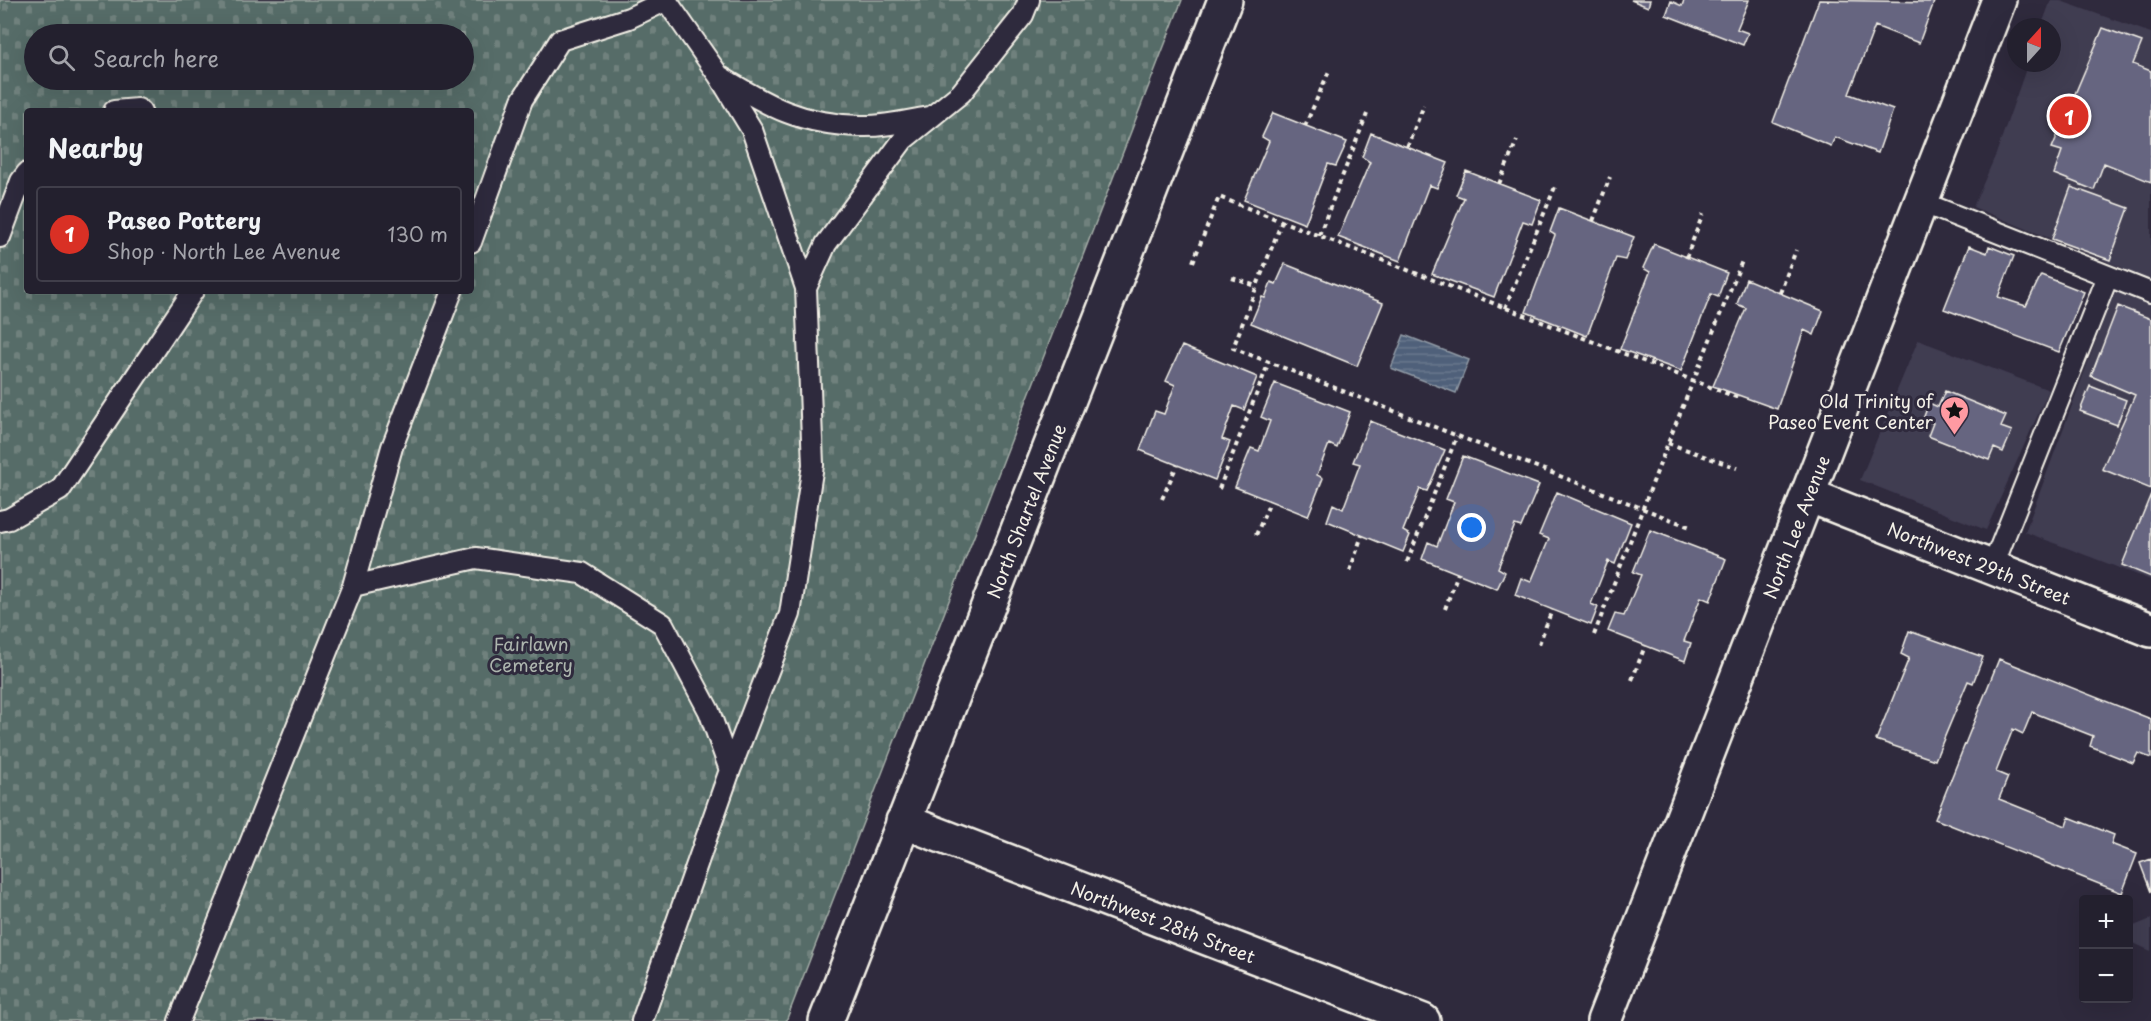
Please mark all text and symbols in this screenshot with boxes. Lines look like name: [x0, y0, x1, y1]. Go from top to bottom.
north arrow: [2007, 18, 2061, 72]
search box: [24, 24, 474, 90]
icon: search: [45, 41, 78, 74]
text: Search here: [93, 41, 219, 74]
pin: 1: [2050, 94, 2088, 138]
text: Nearby: [48, 128, 143, 167]
text: Paseo Pottery: [107, 203, 261, 236]
text: 1: [65, 219, 74, 249]
text: 130 m: [388, 219, 448, 249]
text: Shop · North Lee Avenue: [107, 236, 341, 266]
place label: Old Trinity of Paseo Event Center: [1768, 387, 1935, 435]
place icon: Old Trinity of Paseo Event Center: [1938, 394, 1970, 436]
street label: North Shartel Avenue: [979, 419, 1072, 602]
street label: North Lee Avenue: [1755, 451, 1835, 602]
your location: [1457, 513, 1486, 542]
street label: Northwest 29th Street: [1884, 514, 2075, 611]
park label: Fairlawn Cemetery: [489, 630, 573, 678]
street label: Northwest 28th Street: [1067, 873, 1260, 969]
map controls: [2079, 895, 2133, 1003]
button: +: [2079, 895, 2133, 949]
button: −: [2079, 949, 2133, 1003]

